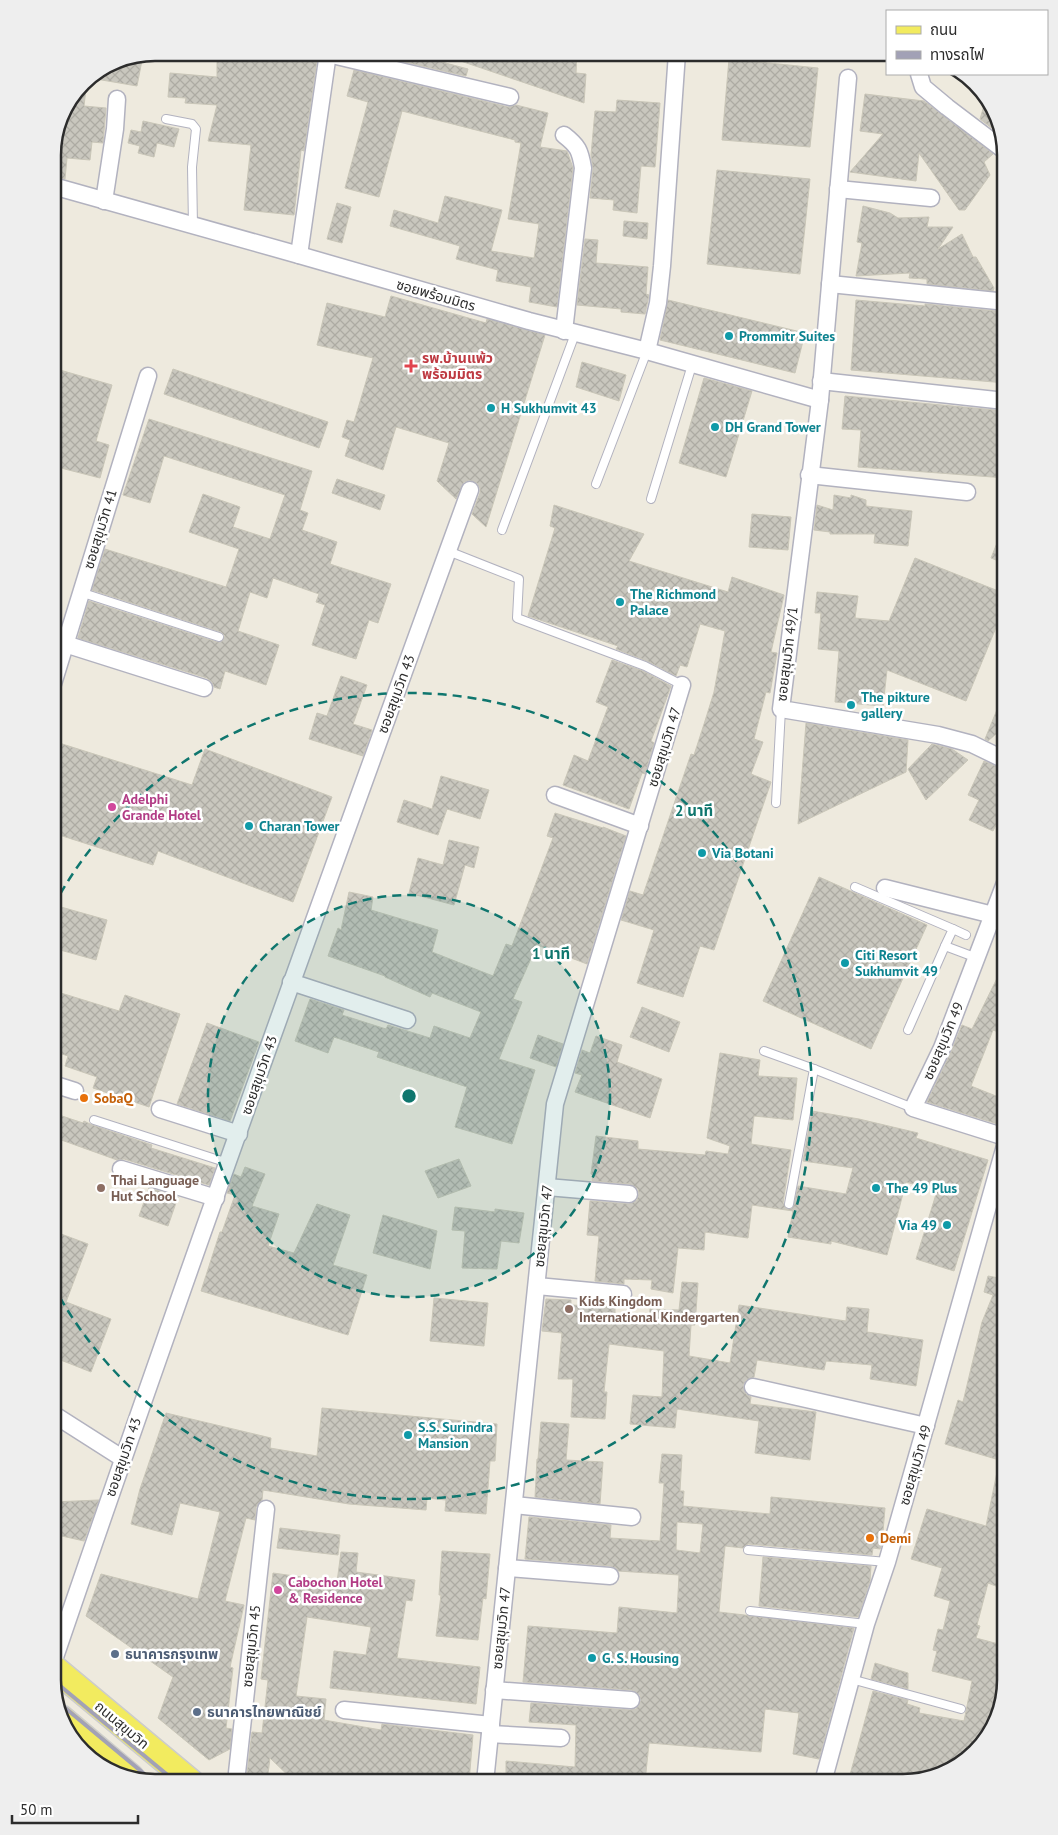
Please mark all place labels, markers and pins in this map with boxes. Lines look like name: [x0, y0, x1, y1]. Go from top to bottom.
place label: Prommitr Suites: [739, 327, 835, 345]
marker: Prommitr Suites: [723, 330, 735, 342]
place label: รพ.บ้านแพ้ว พร้อมมิตร: [422, 349, 493, 383]
marker: รพ.บ้านแพ้ว พร้อมมิตร: [404, 359, 418, 373]
place label: H Sukhumvit 43: [501, 399, 597, 417]
marker: H Sukhumvit 43: [485, 402, 497, 414]
place label: DH Grand Tower: [725, 418, 821, 436]
marker: DH Grand Tower: [709, 421, 721, 433]
place label: The Richmond Palace: [630, 585, 716, 619]
marker: The Richmond Palace: [614, 596, 626, 608]
place label: The pikture gallery: [861, 688, 930, 722]
marker: The pikture gallery: [845, 699, 857, 711]
place label: Adelphi Grande Hotel: [122, 790, 202, 824]
marker: Adelphi Grande Hotel: [106, 801, 118, 813]
place label: Charan Tower: [259, 817, 340, 835]
marker: Charan Tower: [243, 820, 255, 832]
place label: Via Botani: [711, 844, 774, 862]
marker: Via Botani: [696, 847, 708, 859]
place label: Citi Resort Sukhumvit 49: [855, 946, 938, 980]
marker: Citi Resort Sukhumvit 49: [839, 957, 851, 969]
centre of rings: [400, 1087, 418, 1105]
place label: SobaQ: [94, 1089, 133, 1107]
marker: SobaQ: [78, 1092, 90, 1104]
place label: Thai Language Hut School: [111, 1171, 199, 1205]
place label: The 49 Plus: [886, 1179, 957, 1197]
marker: Thai Language Hut School: [95, 1182, 107, 1194]
marker: The 49 Plus: [870, 1182, 882, 1194]
place label: Via 49: [897, 1216, 937, 1234]
marker: Via 49: [941, 1219, 953, 1231]
place label: Kids Kingdom International Kindergarten: [579, 1292, 739, 1326]
marker: Kids Kingdom International Kindergarten: [563, 1303, 575, 1315]
place label: S.S. Surindra Mansion: [418, 1418, 493, 1452]
marker: S.S. Surindra Mansion: [402, 1429, 414, 1441]
place label: Demi: [880, 1529, 911, 1547]
marker: Demi: [864, 1532, 876, 1544]
place label: Cabochon Hotel & Residence: [288, 1573, 384, 1607]
marker: Cabochon Hotel & Residence: [272, 1584, 284, 1596]
place label: ธนาคารกรุงเทพ: [125, 1645, 218, 1663]
marker: ธนาคารกรุงเทพ: [109, 1648, 121, 1660]
place label: G. S. Housing: [602, 1649, 679, 1667]
marker: G. S. Housing: [586, 1652, 598, 1664]
place label: ธนาคารไทยพาณิชย์: [207, 1703, 322, 1721]
marker: ธนาคารไทยพาณิชย์: [191, 1706, 203, 1718]

